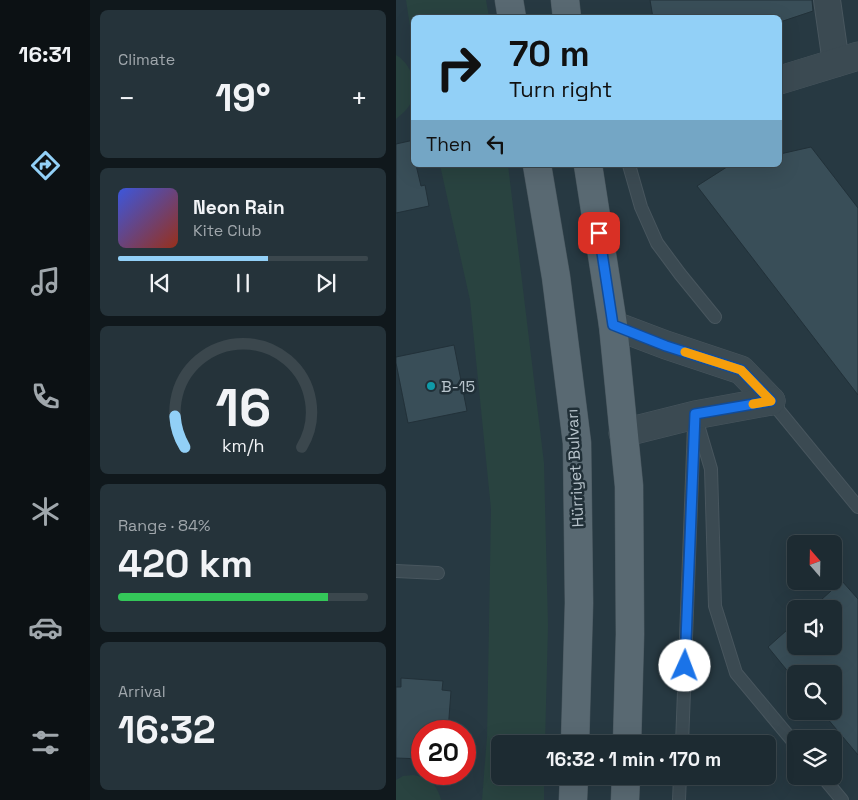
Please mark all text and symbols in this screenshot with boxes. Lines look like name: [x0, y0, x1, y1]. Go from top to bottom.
text: 70 m: [509, 32, 590, 76]
icon: right: [426, 35, 491, 100]
text: 16:31: [18, 40, 72, 68]
text: Climate: [118, 49, 175, 70]
text: 19°: [215, 74, 271, 122]
text: Turn right: [509, 75, 612, 103]
text: −: [118, 80, 135, 116]
text: +: [351, 80, 368, 116]
icon: left: [482, 130, 510, 158]
text: Then: [426, 132, 472, 157]
icon: directions: [28, 148, 63, 183]
text: Neon Rain: [193, 195, 285, 220]
pin: [578, 212, 620, 254]
icon: arrive: [585, 219, 613, 247]
text: Kite Club: [193, 220, 262, 241]
icon: music: [28, 264, 63, 299]
icon: previous: [146, 269, 174, 297]
icon: pause: [229, 269, 257, 297]
icon: next: [312, 269, 340, 297]
text: 16: [215, 375, 271, 441]
place label: B-15: [441, 376, 475, 397]
icon: phone: [28, 379, 63, 414]
marker: B-15: [425, 380, 437, 392]
street label: Hürriyet Bulvarı: [561, 408, 589, 528]
text: km/h: [222, 434, 264, 457]
icon: climate: [28, 494, 63, 529]
text: Range · 84%: [118, 515, 210, 536]
north arrow: [787, 535, 842, 590]
map controls: [787, 535, 842, 785]
text: 420 km: [118, 540, 253, 588]
button: sound: [787, 600, 842, 655]
icon: car: [28, 610, 63, 645]
position arrow: [658, 639, 710, 691]
button: search: [787, 665, 842, 720]
text: Arrival: [118, 681, 166, 702]
text: 16:32: [118, 706, 216, 754]
speed limit sign: 20: [411, 720, 476, 785]
icon: filters: [28, 725, 63, 760]
button: layers: [787, 730, 842, 785]
text: 16:32 · 1 min · 170 m: [546, 747, 721, 772]

